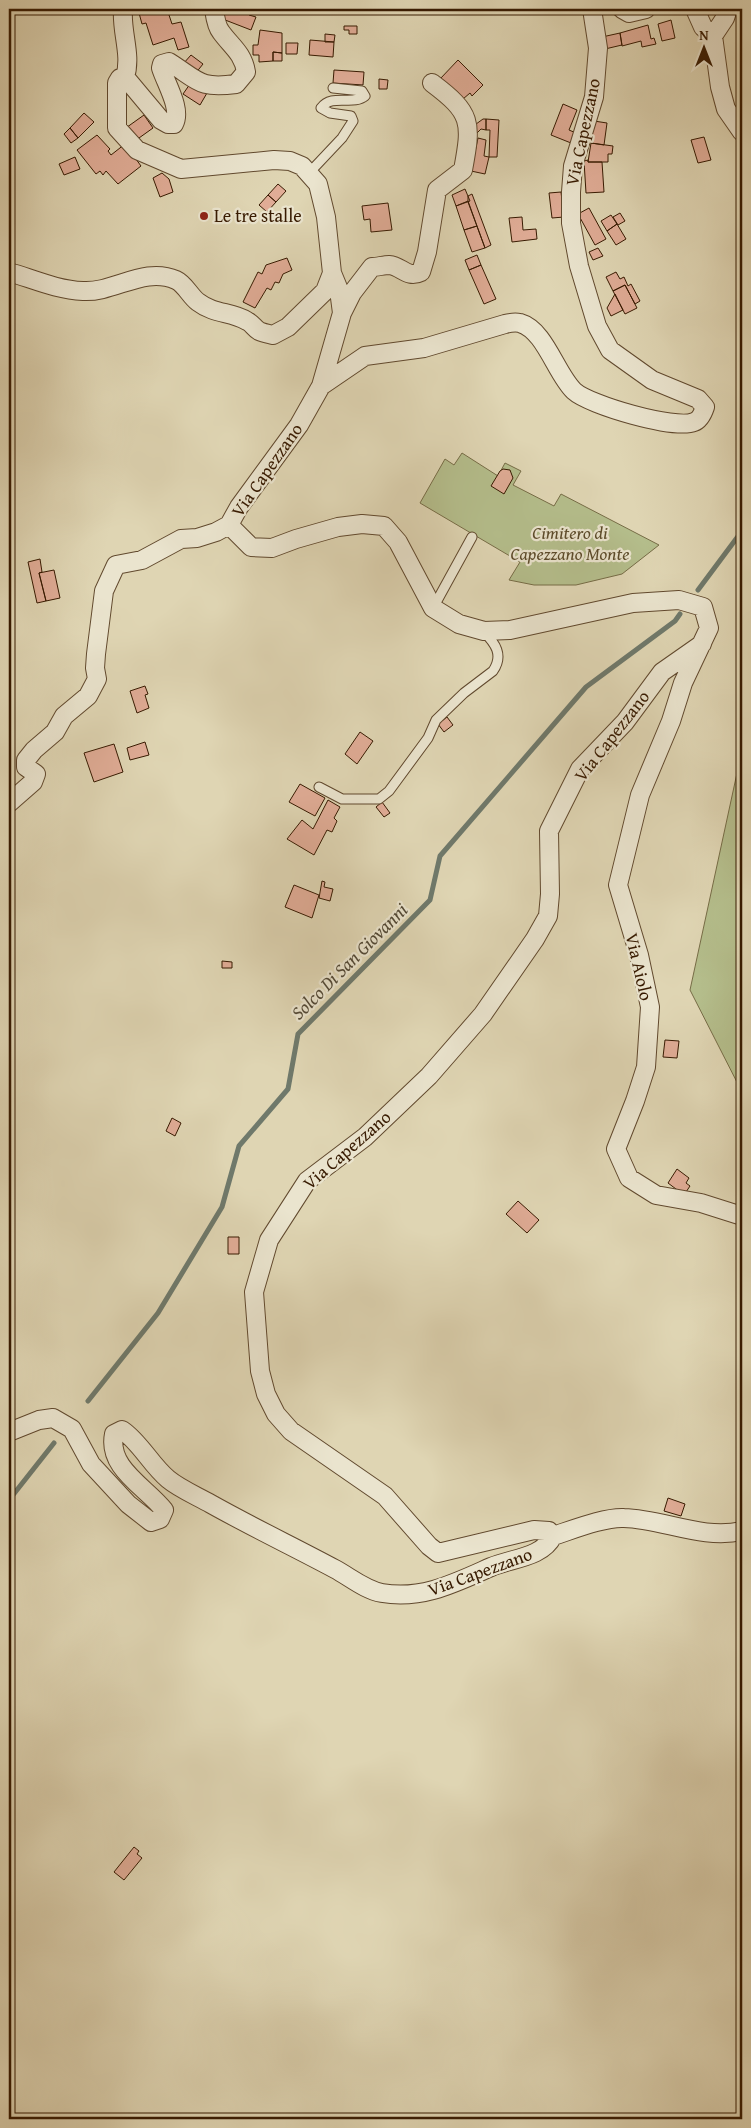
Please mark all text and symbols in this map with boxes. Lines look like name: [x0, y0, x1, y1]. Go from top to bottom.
north arrow: [678, 22, 728, 72]
text: N: [699, 25, 709, 45]
street label: Via Capezzano: [558, 76, 607, 188]
place label: Le tre stalle: [214, 202, 302, 229]
marker: Le tre stalle: [198, 210, 210, 222]
street label: Via Capezzano: [224, 417, 309, 522]
park label: Cimitero di Capezzano Monte: [511, 519, 629, 567]
street label: Via Capezzano: [567, 684, 656, 787]
water label: Solco Di San Giovanni: [284, 896, 414, 1026]
street label: Via Aiolo: [619, 930, 660, 1003]
street label: Via Capezzano: [297, 1104, 397, 1196]
street label: Via Capezzano: [424, 1540, 536, 1603]

